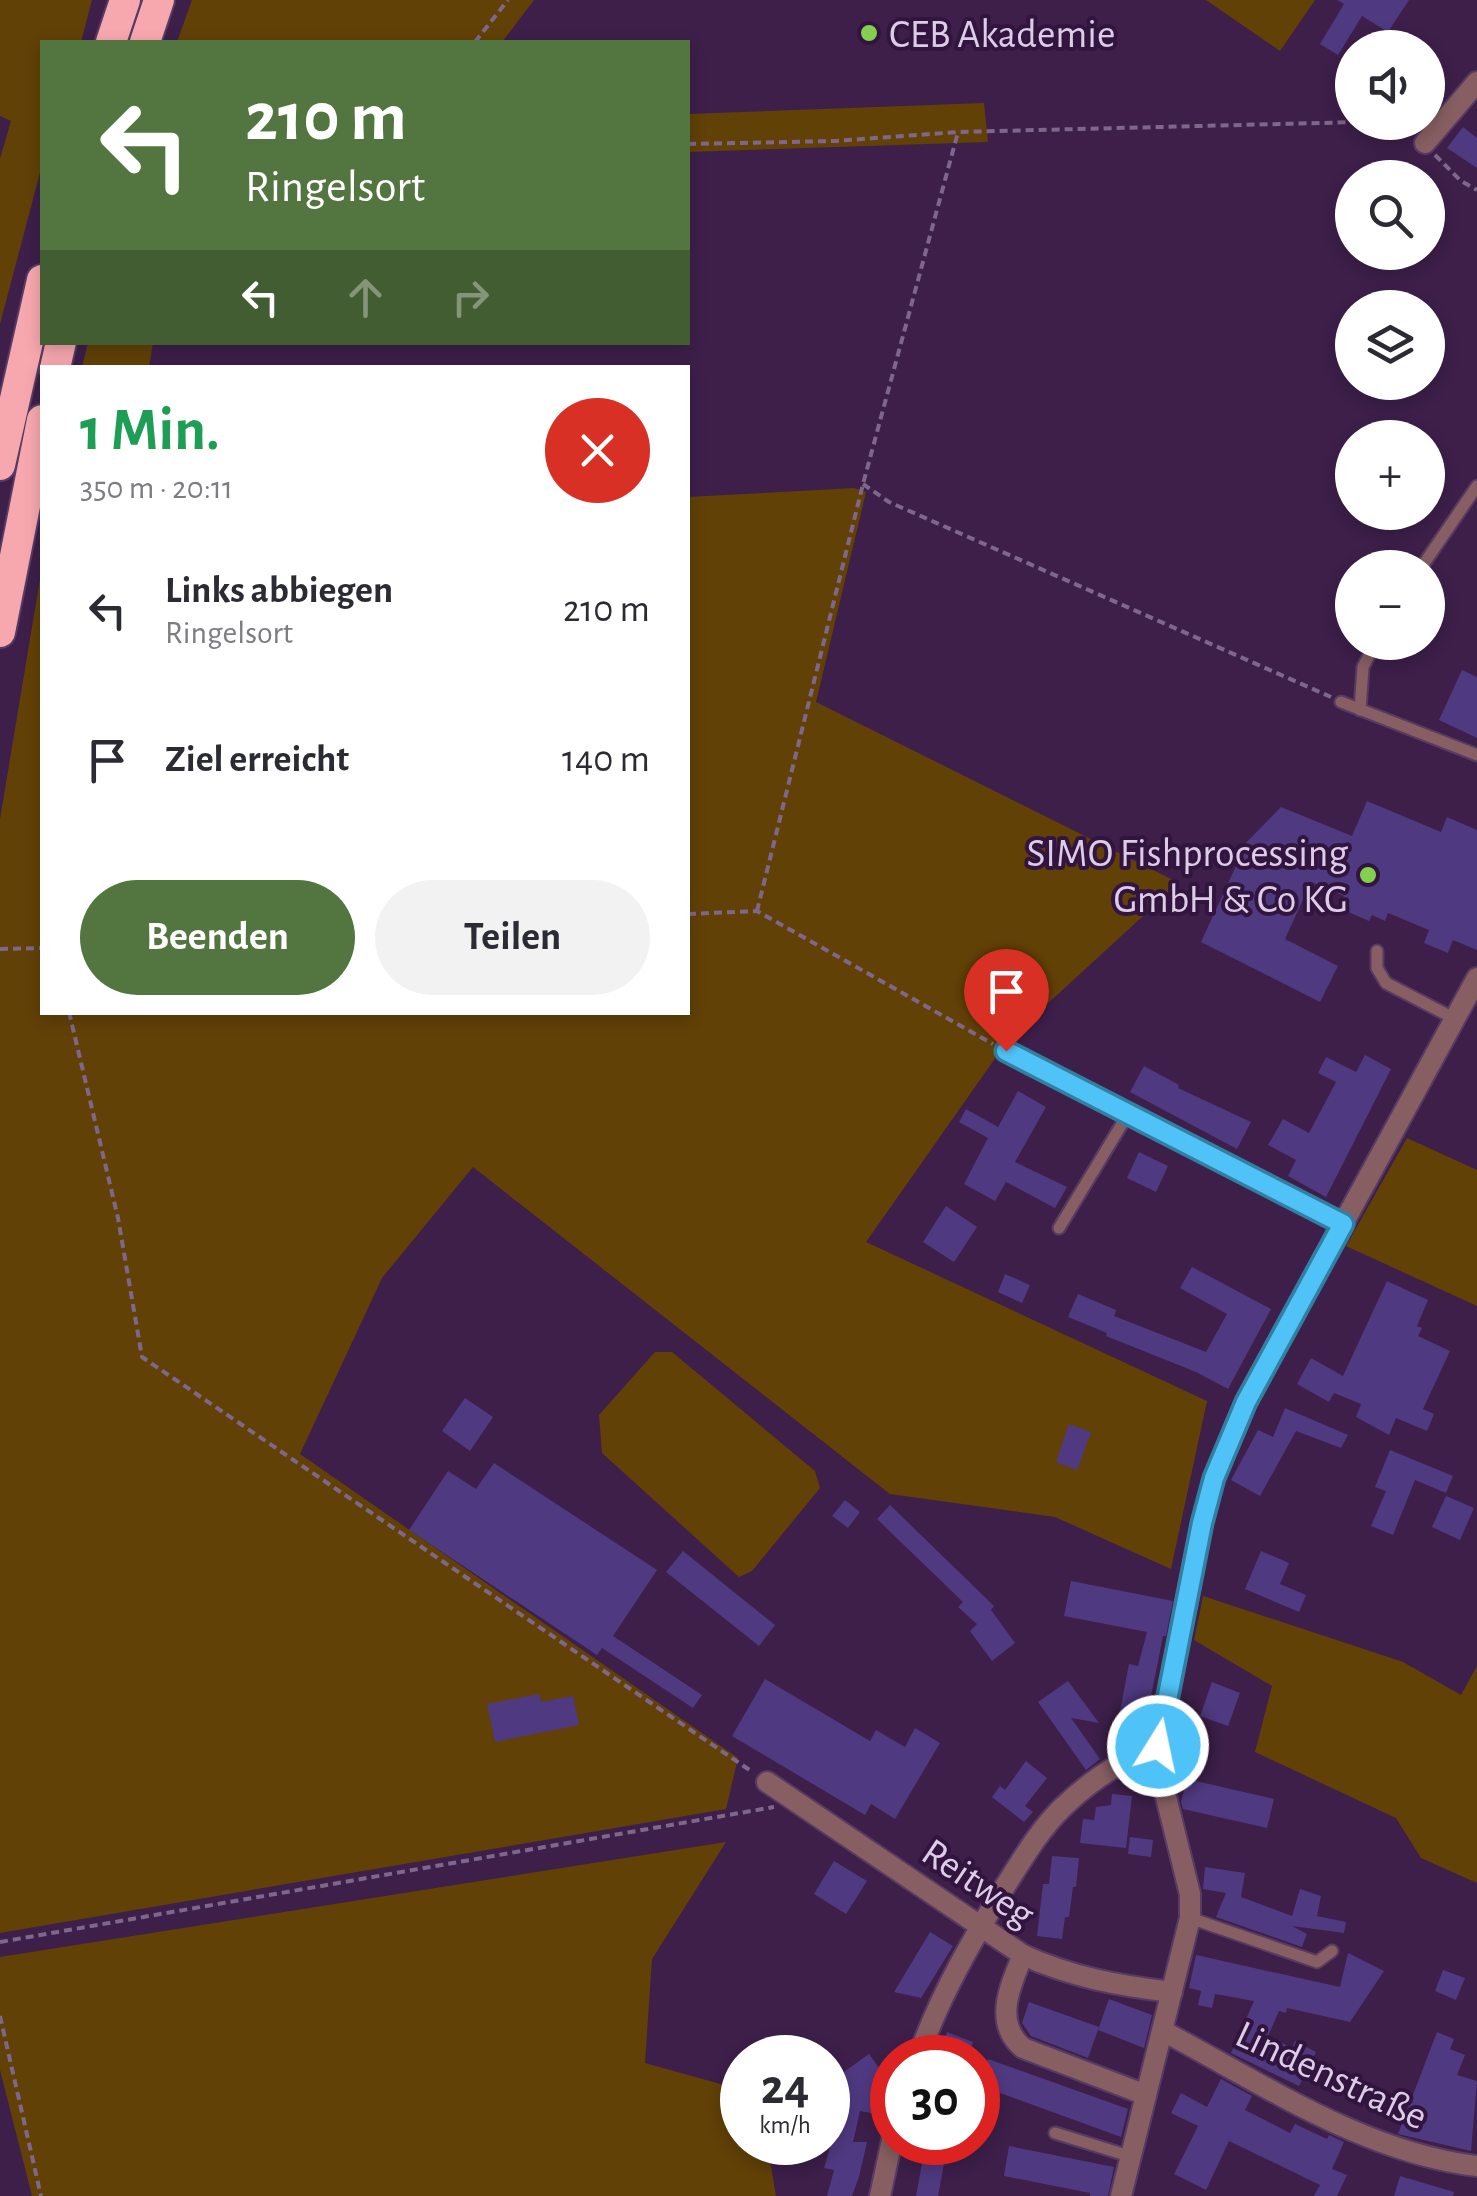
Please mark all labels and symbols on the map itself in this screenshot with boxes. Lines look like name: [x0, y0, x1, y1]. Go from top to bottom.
place label: CEB Akademie: [889, 15, 1115, 55]
marker: CEB Akademie: [858, 22, 880, 44]
place label: SIMO Fishprocessing GmbH & Co KG: [1026, 834, 1349, 920]
marker: SIMO Fishprocessing GmbH & Co KG: [1357, 864, 1379, 886]
pin: [964, 949, 1049, 1052]
position arrow: [1106, 1694, 1210, 1798]
street label: Reitweg: [915, 1832, 1042, 1936]
street label: Lindenstraße: [1229, 2014, 1433, 2137]
speed limit sign: 30: [870, 2035, 1000, 2165]

